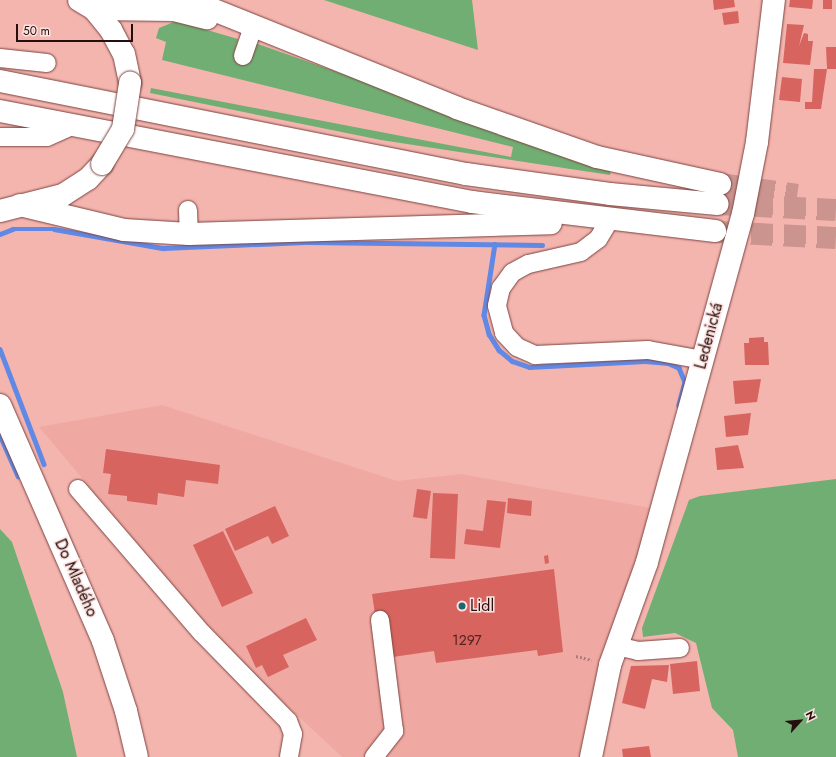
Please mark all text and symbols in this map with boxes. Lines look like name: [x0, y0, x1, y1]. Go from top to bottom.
scale bar: [18, 16, 135, 42]
text: 50 m: [23, 22, 50, 40]
street label: Ledenická: [691, 301, 727, 371]
street label: Do Mladého: [50, 536, 102, 620]
place label: Lidl: [470, 596, 494, 616]
marker: Lidl: [457, 601, 467, 611]
house number: 1297: [452, 632, 482, 648]
north arrow: [780, 701, 820, 741]
text: N: [802, 708, 820, 723]

